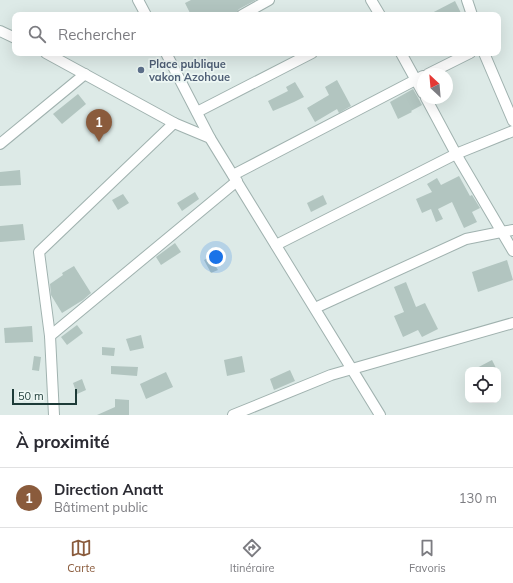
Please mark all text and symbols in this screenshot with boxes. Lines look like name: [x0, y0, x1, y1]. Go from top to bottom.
search box: [12, 12, 501, 56]
icon: search: [26, 23, 48, 45]
text: Rechercher: [58, 25, 136, 44]
place label: Place publique vakon Azohoue: [148, 57, 230, 84]
marker: Place publique vakon Azohoue: [136, 65, 146, 75]
north arrow: [417, 68, 453, 104]
pin: 1: [86, 109, 112, 142]
your location: [206, 247, 226, 267]
map controls: [465, 367, 501, 403]
button: locate: [465, 367, 501, 403]
scale bar: [12, 387, 77, 406]
text: 50 m: [18, 389, 44, 403]
text: À proximité: [16, 431, 110, 452]
text: Direction Anatt: [54, 480, 163, 499]
text: 1: [25, 490, 33, 506]
text: 130 m: [459, 490, 497, 506]
text: Bâtiment public: [54, 499, 148, 515]
tab: Carte: [67, 537, 95, 575]
tab: Itinéraire: [230, 537, 275, 575]
tab: Favoris: [409, 537, 446, 575]

